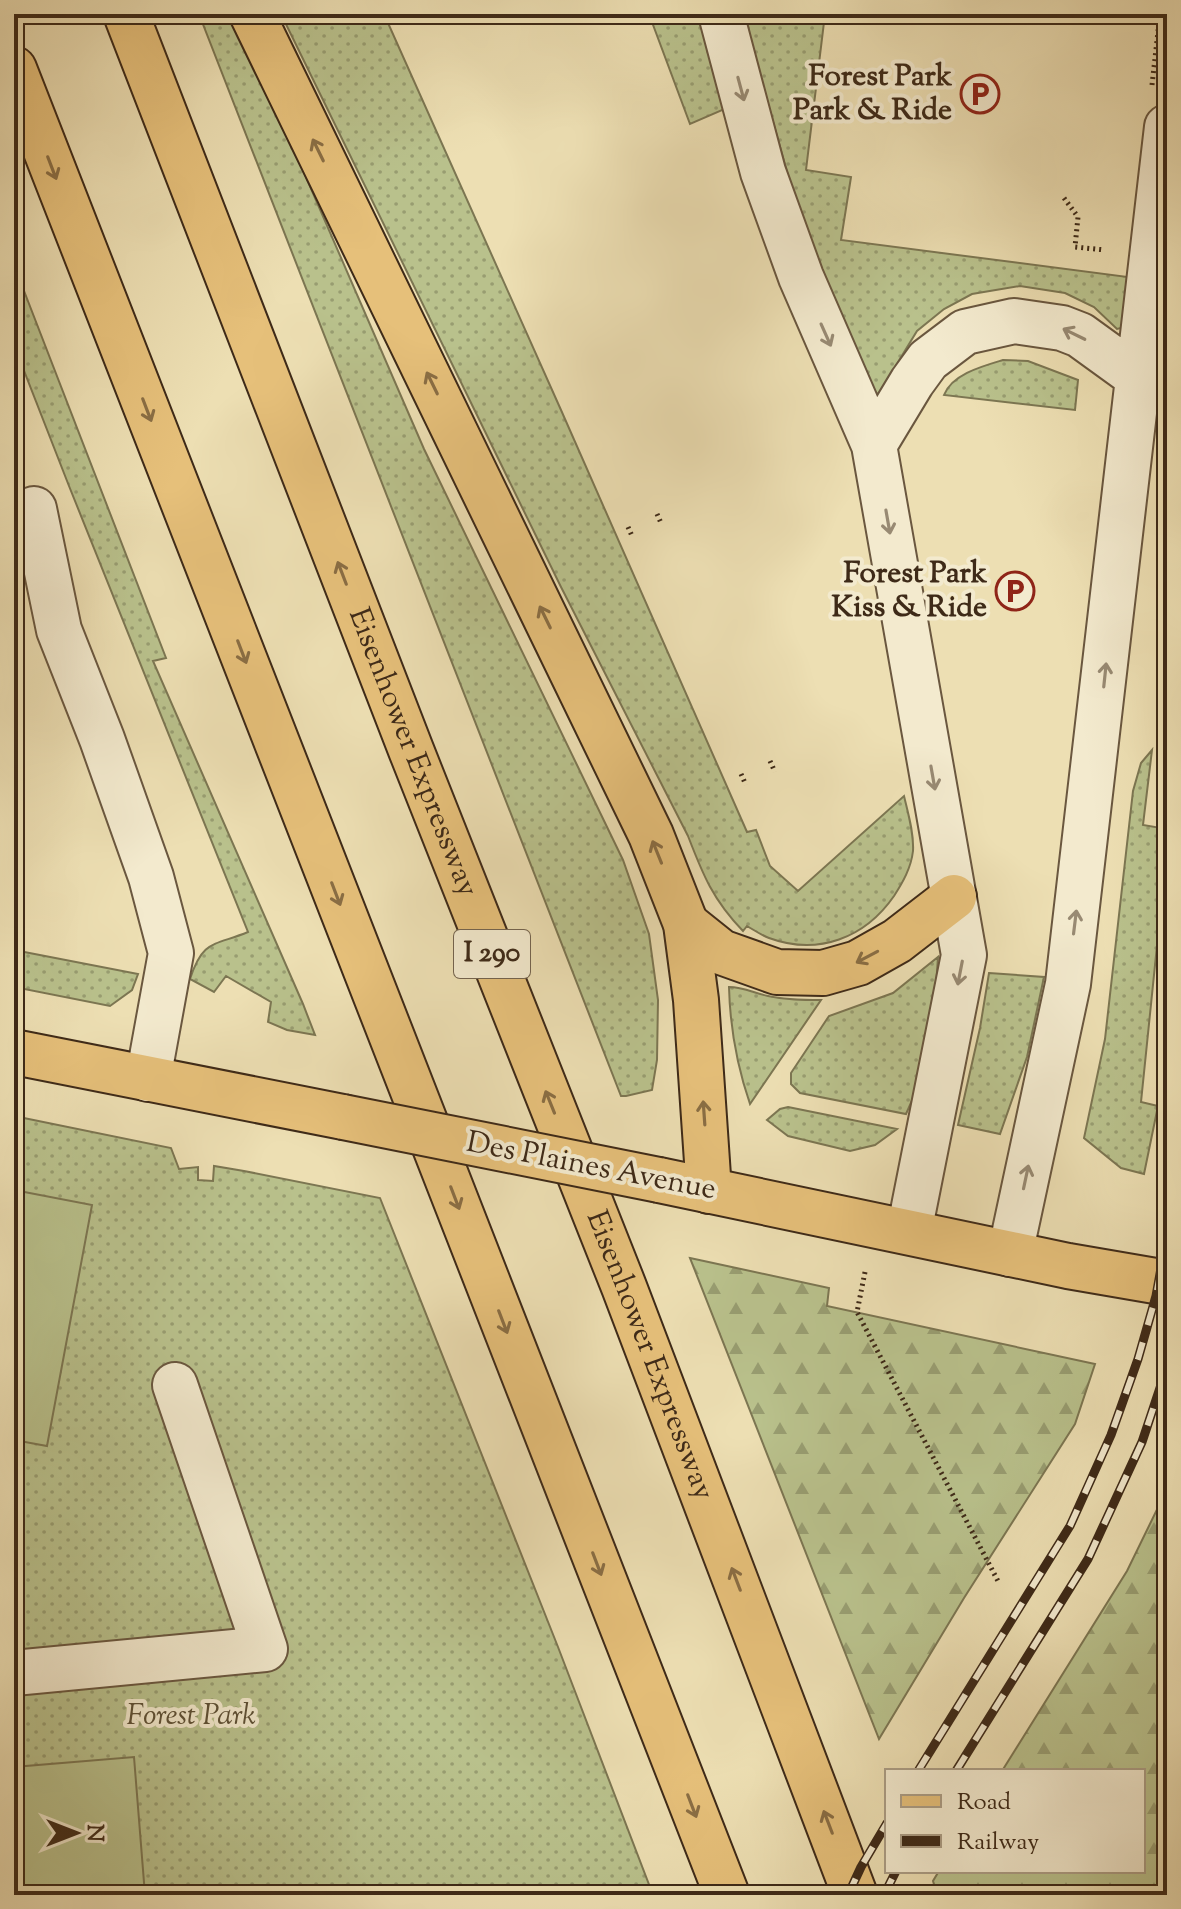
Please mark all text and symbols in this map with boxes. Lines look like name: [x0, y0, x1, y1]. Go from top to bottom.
place label: Forest Park Park & Ride: [793, 56, 953, 133]
parking icon: Forest Park Park & Ride: [959, 73, 1001, 115]
one-way arrow: [734, 76, 749, 102]
one-way arrow: [310, 138, 325, 162]
one-way arrow: [45, 155, 60, 180]
one-way arrow: [819, 322, 834, 346]
one-way arrow: [1062, 326, 1086, 341]
one-way arrow: [424, 372, 439, 396]
one-way arrow: [141, 397, 155, 422]
one-way arrow: [881, 509, 896, 534]
place label: Forest Park Kiss & Ride: [831, 553, 988, 630]
one-way arrow: [334, 561, 348, 586]
parking icon: Forest Park Kiss & Ride: [994, 570, 1036, 612]
street label: Eisenhower Expressway: [337, 602, 489, 903]
one-way arrow: [537, 606, 552, 630]
one-way arrow: [236, 639, 250, 664]
one-way arrow: [1097, 662, 1112, 689]
one-way arrow: [926, 765, 941, 791]
one-way arrow: [649, 840, 664, 865]
one-way arrow: [330, 881, 344, 906]
one-way arrow: [1068, 909, 1083, 936]
road number: I 290: [454, 930, 530, 978]
one-way arrow: [856, 950, 880, 966]
one-way arrow: [952, 960, 967, 986]
one-way arrow: [542, 1090, 556, 1115]
one-way arrow: [696, 1100, 711, 1127]
street label: Des Plaines Avenue: [463, 1122, 719, 1212]
one-way arrow: [1019, 1165, 1034, 1190]
one-way arrow: [449, 1185, 463, 1210]
street label: Eisenhower Expressway: [574, 1204, 725, 1506]
one-way arrow: [497, 1309, 511, 1334]
one-way arrow: [591, 1551, 606, 1576]
one-way arrow: [728, 1567, 742, 1592]
park label: Forest Park: [126, 1695, 256, 1738]
legend: [885, 1769, 1145, 1873]
text: Road: [957, 1786, 1011, 1820]
north arrow: [36, 1793, 116, 1873]
one-way arrow: [686, 1793, 700, 1818]
one-way arrow: [820, 1810, 834, 1835]
text: N: [77, 1824, 109, 1842]
text: Railway: [957, 1826, 1039, 1860]

